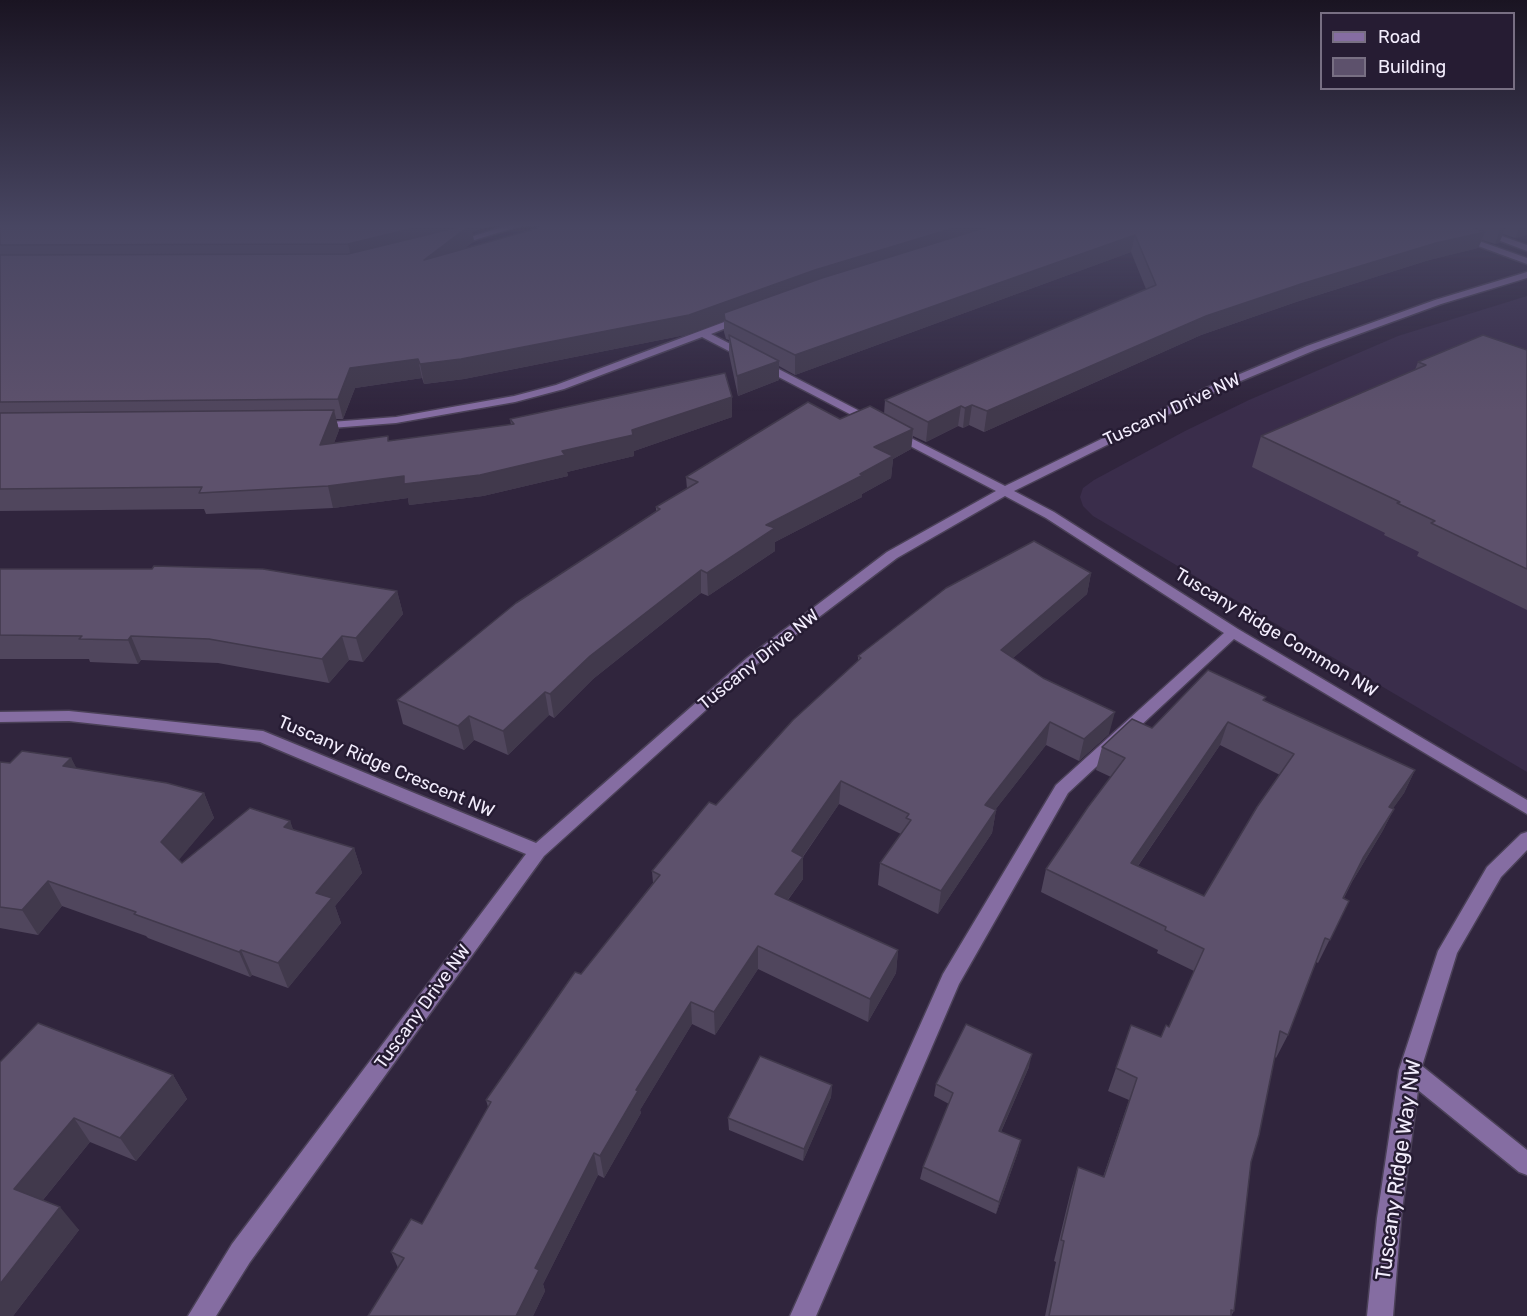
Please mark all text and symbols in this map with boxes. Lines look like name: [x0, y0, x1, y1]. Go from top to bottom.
legend: [1320, 12, 1515, 90]
text: Road: [1378, 26, 1421, 48]
text: Building: [1378, 56, 1446, 78]
street label: Tuscany Drive NW: [1100, 369, 1244, 451]
street label: Tuscany Ridge Common NW: [1171, 564, 1381, 702]
street label: Tuscany Drive NW: [695, 605, 823, 715]
street label: Tuscany Ridge Crescent NW: [275, 712, 497, 822]
street label: Tuscany Drive NW: [371, 941, 475, 1073]
street label: Tuscany Ridge Way NW: [1371, 1058, 1427, 1282]

